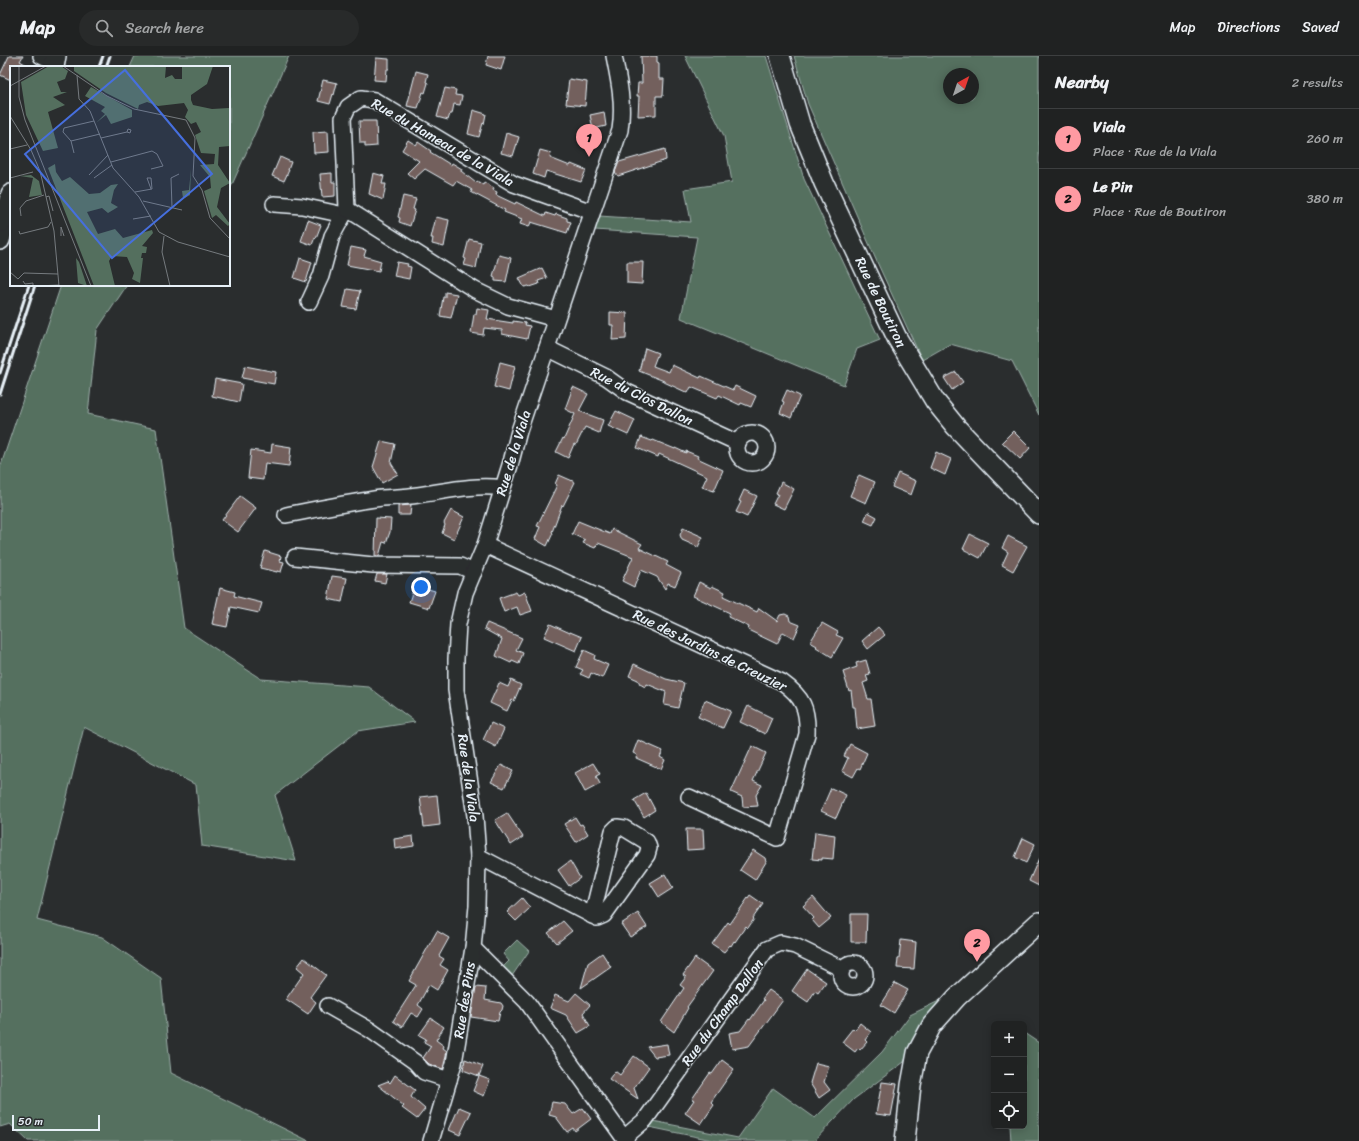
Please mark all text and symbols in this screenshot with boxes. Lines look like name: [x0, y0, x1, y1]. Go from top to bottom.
search box: [79, 10, 359, 46]
text: Map: [20, 11, 55, 44]
text: Search here: [125, 15, 204, 41]
text: Map: [1169, 15, 1195, 40]
text: Directions: [1217, 15, 1280, 40]
text: Saved: [1302, 15, 1339, 40]
icon: search: [93, 17, 115, 39]
inset map: [10, 66, 230, 286]
text: Nearby: [1055, 67, 1109, 97]
north arrow: [943, 68, 979, 104]
text: 2 results: [1292, 71, 1343, 94]
street label: Rue du Hameau de la Viala: [367, 91, 519, 194]
text: Viala: [1093, 114, 1125, 140]
pin: 1: [576, 124, 602, 157]
text: 1: [1065, 127, 1071, 150]
text: 260 m: [1307, 127, 1343, 150]
text: Place · Rue de la Viala: [1093, 140, 1217, 163]
text: Le Pin: [1093, 174, 1133, 200]
text: 2: [1064, 187, 1072, 210]
text: 380 m: [1306, 187, 1343, 210]
text: Place · Rue de Boutiron: [1093, 200, 1226, 223]
street label: Rue de Boutiron: [848, 253, 914, 352]
street label: Rue du Clos Dallon: [586, 360, 698, 433]
street label: Rue de la Viala: [489, 407, 538, 499]
your location: [411, 577, 431, 597]
street label: Rue des Jardins de Creuzier: [628, 602, 792, 699]
street label: Rue de la Viala: [450, 732, 487, 824]
pin: 2: [964, 929, 990, 962]
street label: Rue du Champ Dallon: [675, 953, 770, 1071]
street label: Rue des Pins: [446, 959, 483, 1040]
map controls: [991, 1021, 1027, 1129]
button: +: [991, 1021, 1027, 1057]
button: −: [991, 1057, 1027, 1093]
button: locate: [991, 1093, 1027, 1129]
text: 50 m: [18, 1112, 43, 1131]
scale bar: [12, 1113, 100, 1132]

